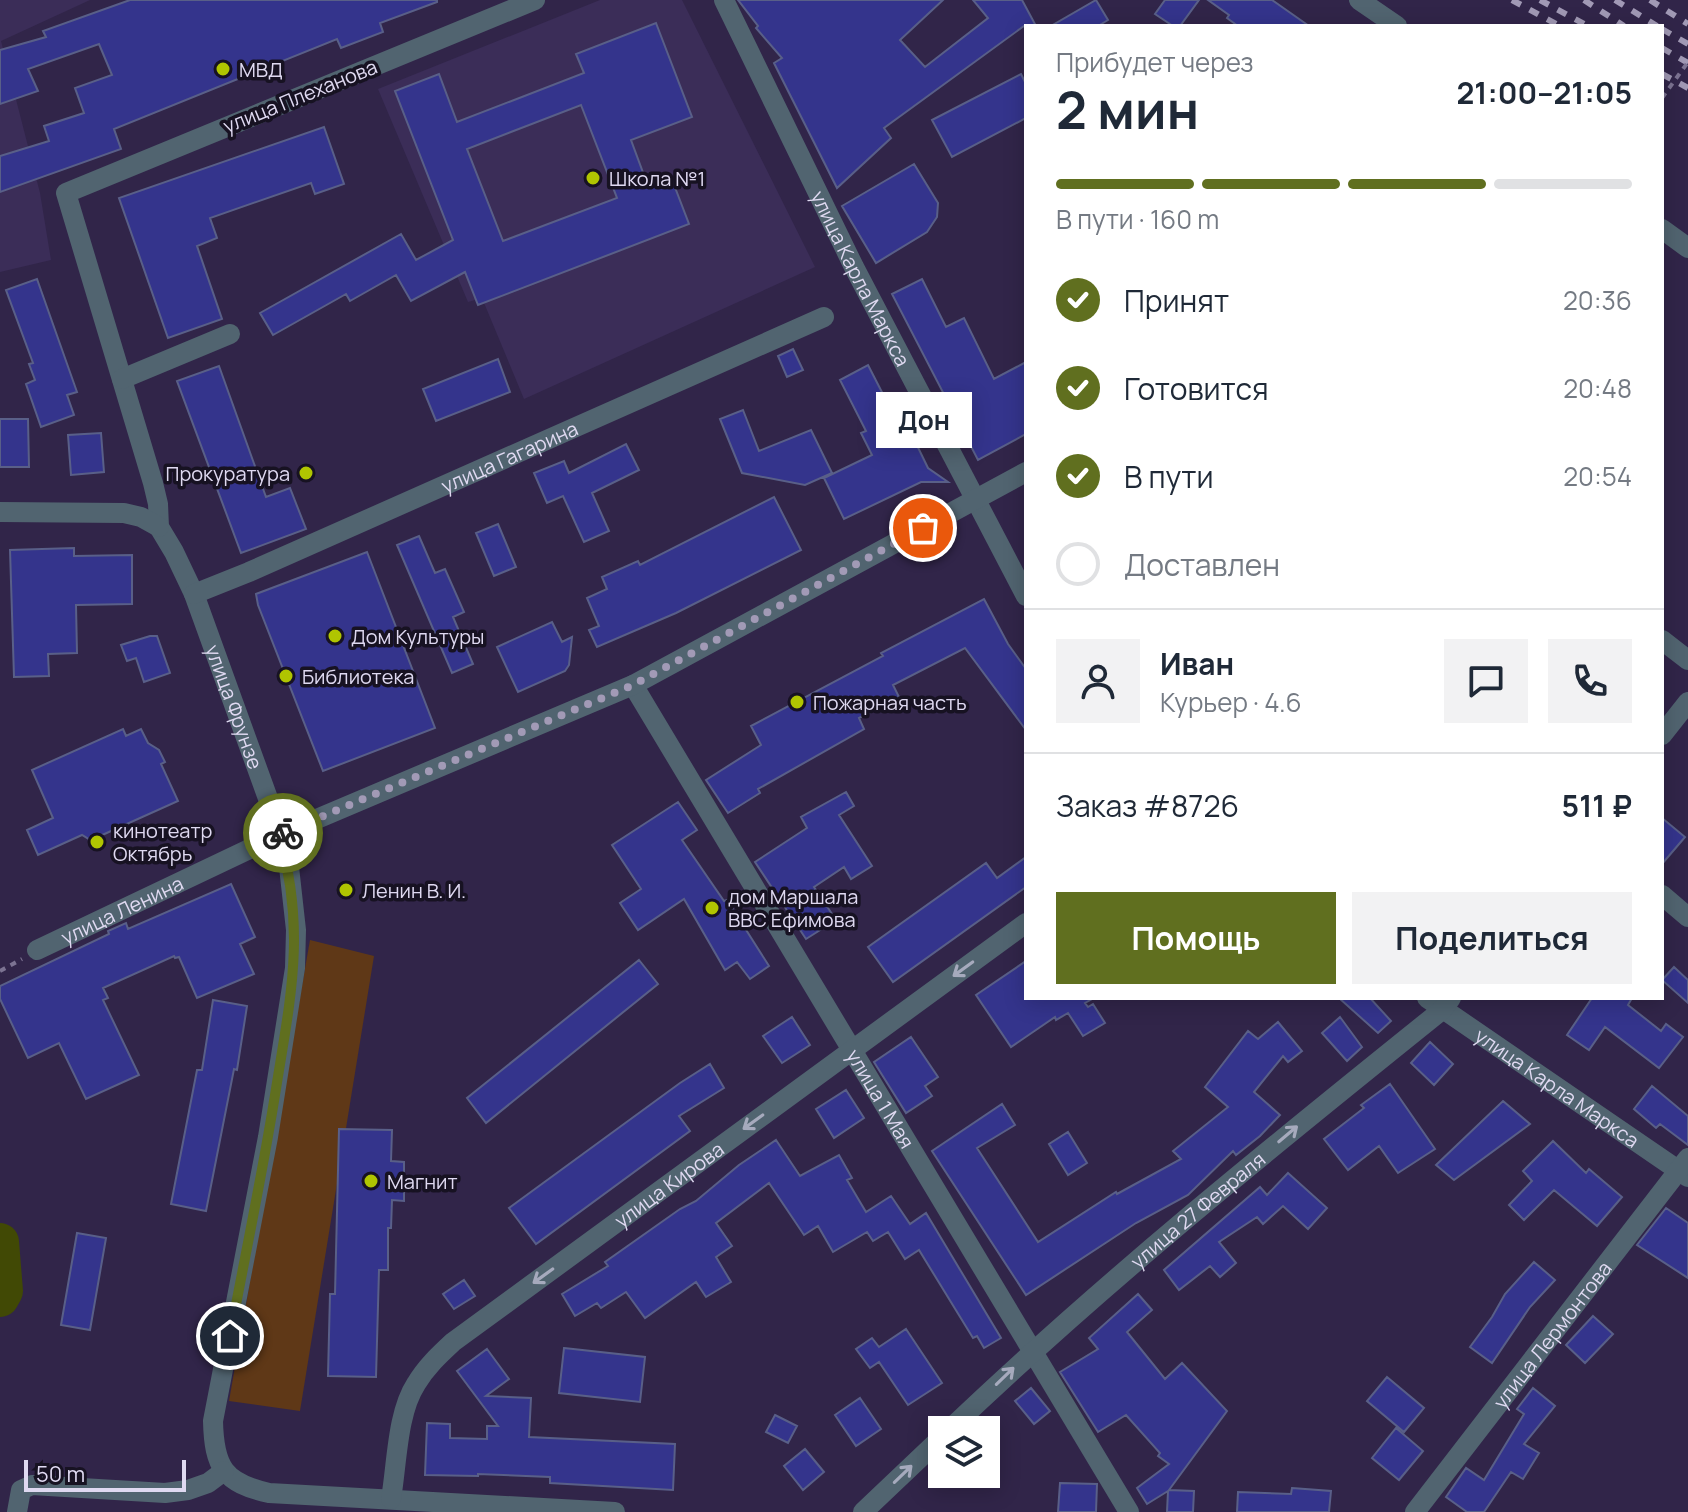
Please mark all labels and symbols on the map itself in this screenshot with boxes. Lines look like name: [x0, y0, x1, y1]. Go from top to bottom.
street label: улица Плеханова: [219, 53, 381, 139]
place label: МВД: [239, 56, 283, 83]
marker: МВД: [214, 60, 232, 78]
place label: Школа №1: [609, 165, 705, 192]
marker: Школа №1: [584, 169, 602, 187]
street label: улица Карла Маркса: [805, 186, 917, 371]
callout: Дон: [875, 392, 971, 448]
street label: улица Гагарина: [437, 414, 582, 499]
place label: Прокуратура: [166, 460, 290, 487]
marker: Прокуратура: [297, 464, 315, 482]
pin: [889, 494, 957, 562]
place label: Дом Культуры: [351, 623, 485, 650]
marker: Дом Культуры: [326, 627, 344, 645]
street label: улица Фрунзе: [200, 641, 270, 773]
place label: Библиотека: [302, 663, 414, 690]
marker: Библиотека: [277, 667, 295, 685]
place label: Пожарная часть: [813, 689, 967, 716]
marker: Пожарная часть: [788, 693, 806, 711]
courier: [243, 793, 323, 873]
place label: кинотеатр Октябрь: [113, 817, 213, 867]
marker: кинотеатр Октябрь: [88, 833, 106, 851]
street label: улица Ленина: [56, 869, 187, 950]
place label: Ленин В. И.: [362, 877, 466, 904]
marker: Ленин В. И.: [337, 881, 355, 899]
place label: дом Маршала ВВС Ефимова: [728, 883, 858, 933]
marker: дом Маршала ВВС Ефимова: [703, 899, 721, 917]
one-way arrow: [952, 961, 974, 977]
street label: улица Карла Маркса: [1470, 1021, 1645, 1153]
street label: улица 1 Мая: [841, 1044, 921, 1153]
one-way arrow: [742, 1114, 764, 1130]
one-way arrow: [1277, 1125, 1298, 1143]
street label: улица Кирова: [609, 1135, 729, 1233]
street label: улица 27 Февраля: [1124, 1145, 1270, 1274]
place label: Магнит: [387, 1168, 458, 1195]
marker: Магнит: [362, 1172, 380, 1190]
street label: улица Лермонтова: [1486, 1255, 1617, 1414]
one-way arrow: [533, 1267, 554, 1284]
pin: [196, 1302, 264, 1370]
one-way arrow: [995, 1367, 1015, 1386]
scale bar: [24, 1456, 186, 1492]
one-way arrow: [892, 1466, 912, 1484]

